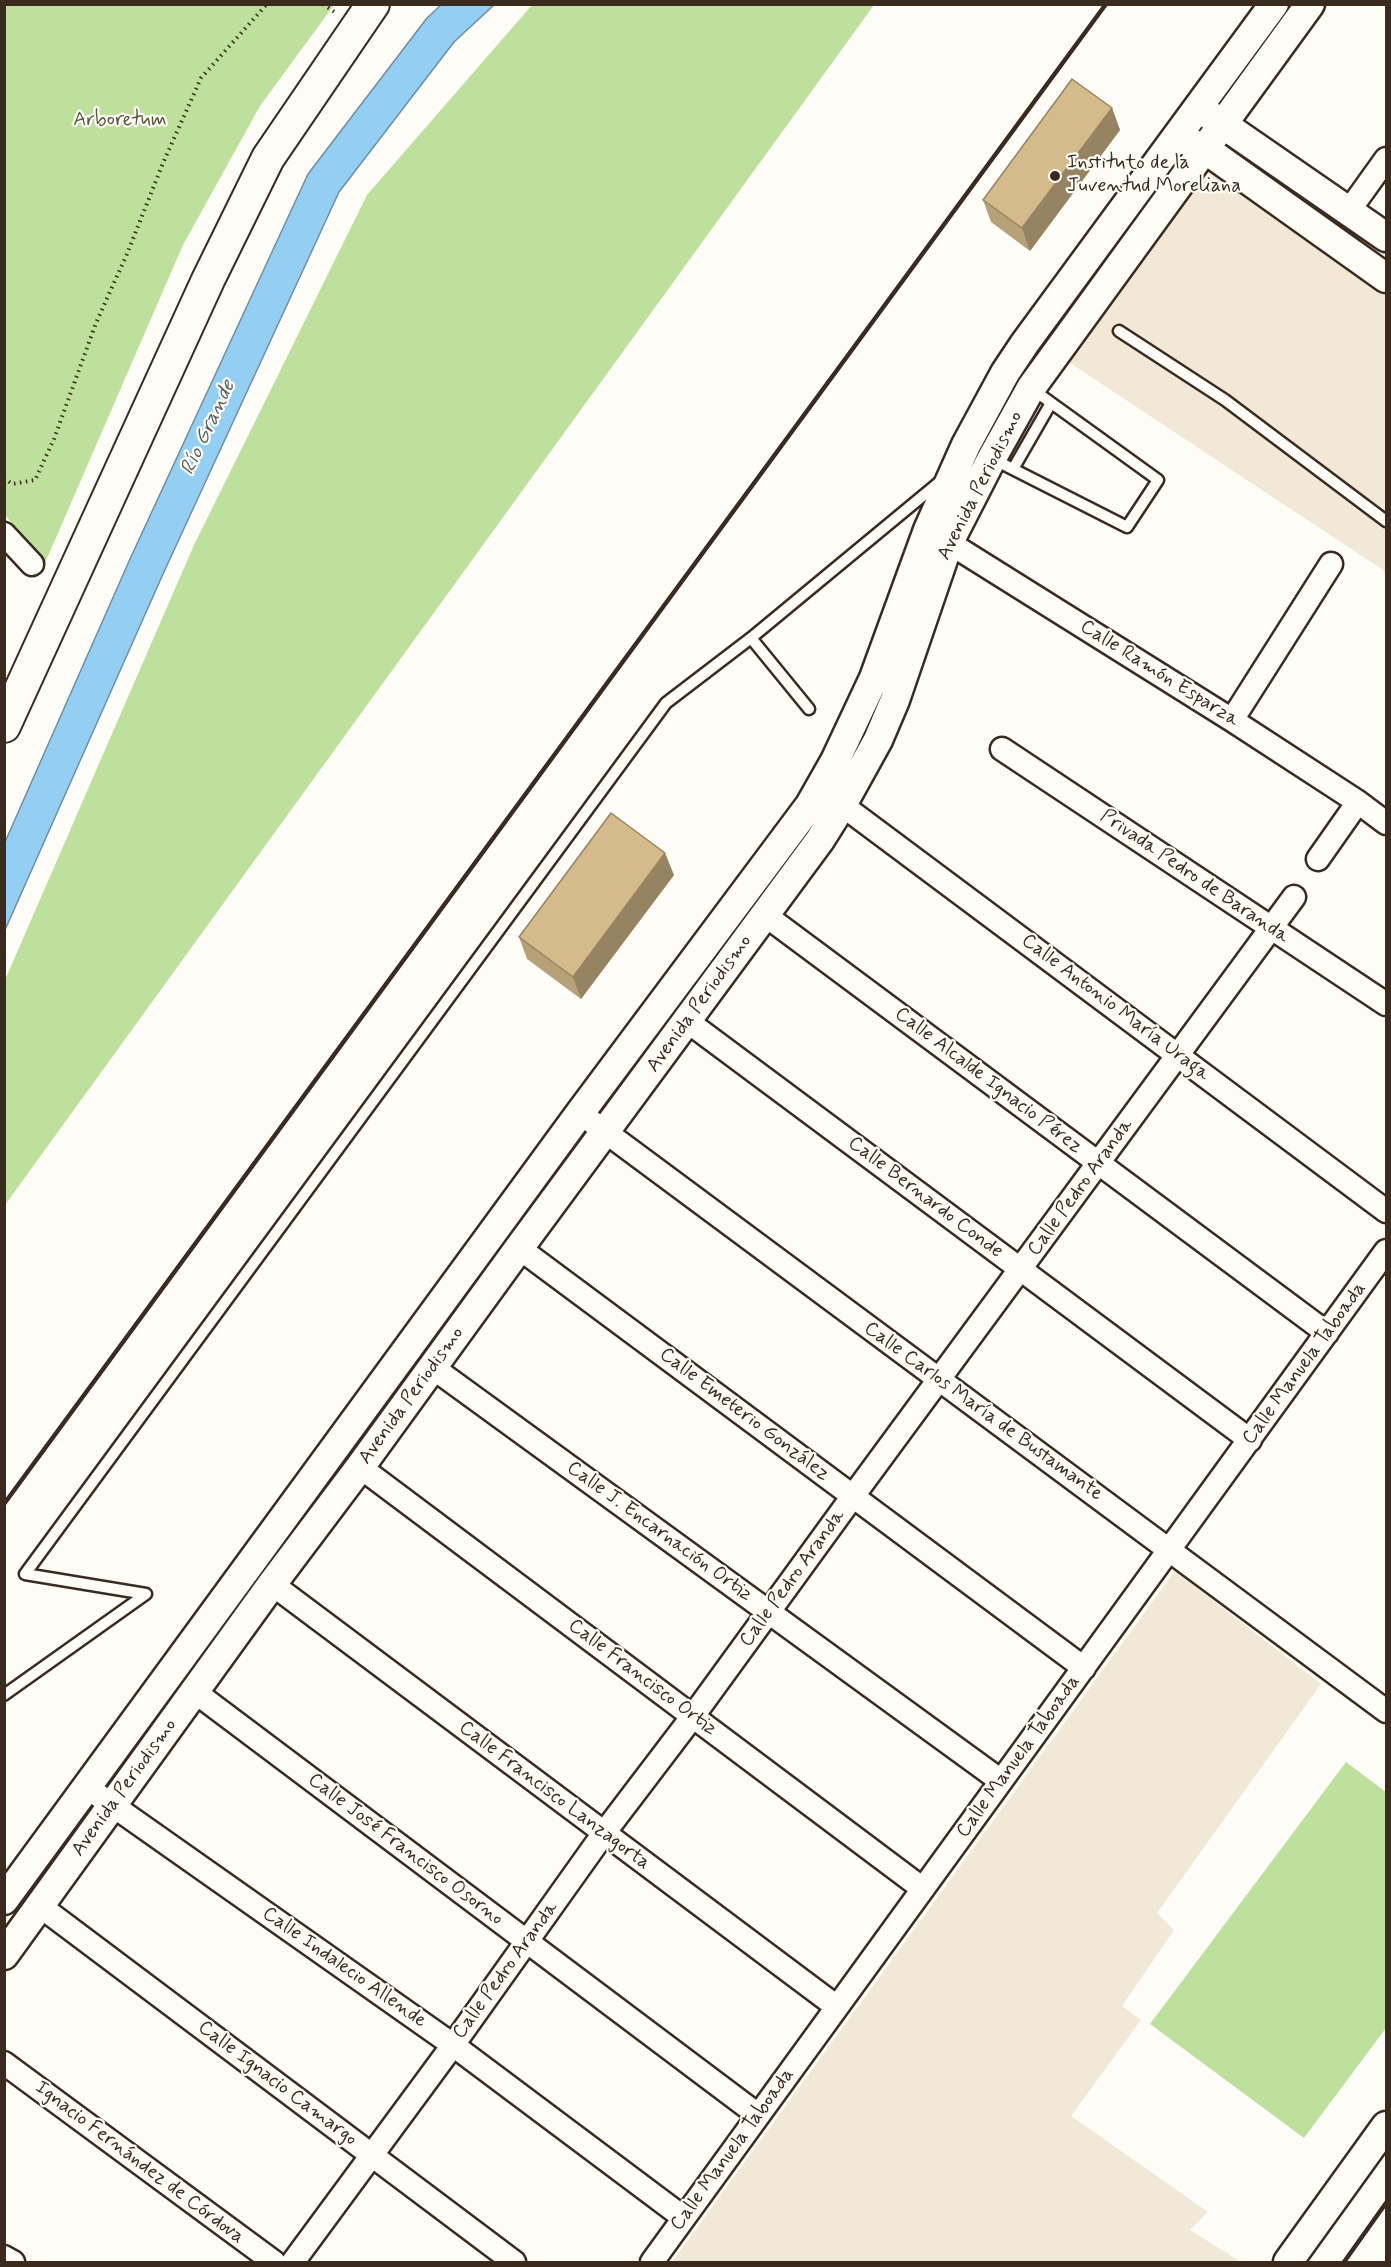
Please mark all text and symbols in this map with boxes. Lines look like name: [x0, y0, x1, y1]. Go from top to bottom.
park label: Arboretum: [73, 109, 167, 133]
place label: Instituto de la Juventud Moreliana: [1067, 152, 1241, 199]
marker: Instituto de la Juventud Moreliana: [1048, 169, 1062, 183]
water label: Río Grande: [176, 377, 242, 479]
street label: Avenida Periodismo: [933, 407, 1029, 565]
street label: Calle Ramón Esparza: [1075, 615, 1243, 733]
street label: Privada Pedro de Baranda: [1095, 805, 1293, 949]
street label: Calle Antonio María Uraga: [1016, 929, 1214, 1087]
street label: Avenida Periodismo: [642, 931, 758, 1077]
street label: Calle Alcalde Ignacio Pérez: [889, 1003, 1087, 1159]
street label: Calle Pedro Aranda: [1023, 1115, 1139, 1261]
street label: Calle Bernardo Conde: [843, 1132, 1007, 1264]
street label: Calle Manuela Taboada: [1238, 1278, 1372, 1450]
street label: Calle Carlos María de Bustamante: [859, 1317, 1107, 1507]
street label: Avenida Periodismo: [354, 1323, 470, 1469]
street label: Calle Emeterio González: [654, 1343, 834, 1487]
street label: Calle J. Encarnación Ortiz: [561, 1457, 757, 1607]
street label: Calle Pedro Aranda: [735, 1506, 851, 1652]
street label: Calle Francisco Ortiz: [563, 1614, 721, 1742]
street label: Calle Manuela Taboada: [952, 1671, 1086, 1843]
street label: Avenida Periodismo: [67, 1715, 183, 1861]
street label: Calle Francisco Lanzagorta: [454, 1716, 654, 1876]
street label: Calle José Francisco Osorno: [302, 1769, 508, 1931]
street label: Calle Pedro Aranda: [448, 1898, 564, 2044]
street label: Calle Indalecio Allende: [257, 1902, 431, 2034]
street label: Calle Ignacio Camargo: [192, 2016, 362, 2152]
street label: Calle Manuela Taboada: [666, 2064, 800, 2236]
street label: Ignacio Fernández de Córdova: [30, 2076, 248, 2250]

